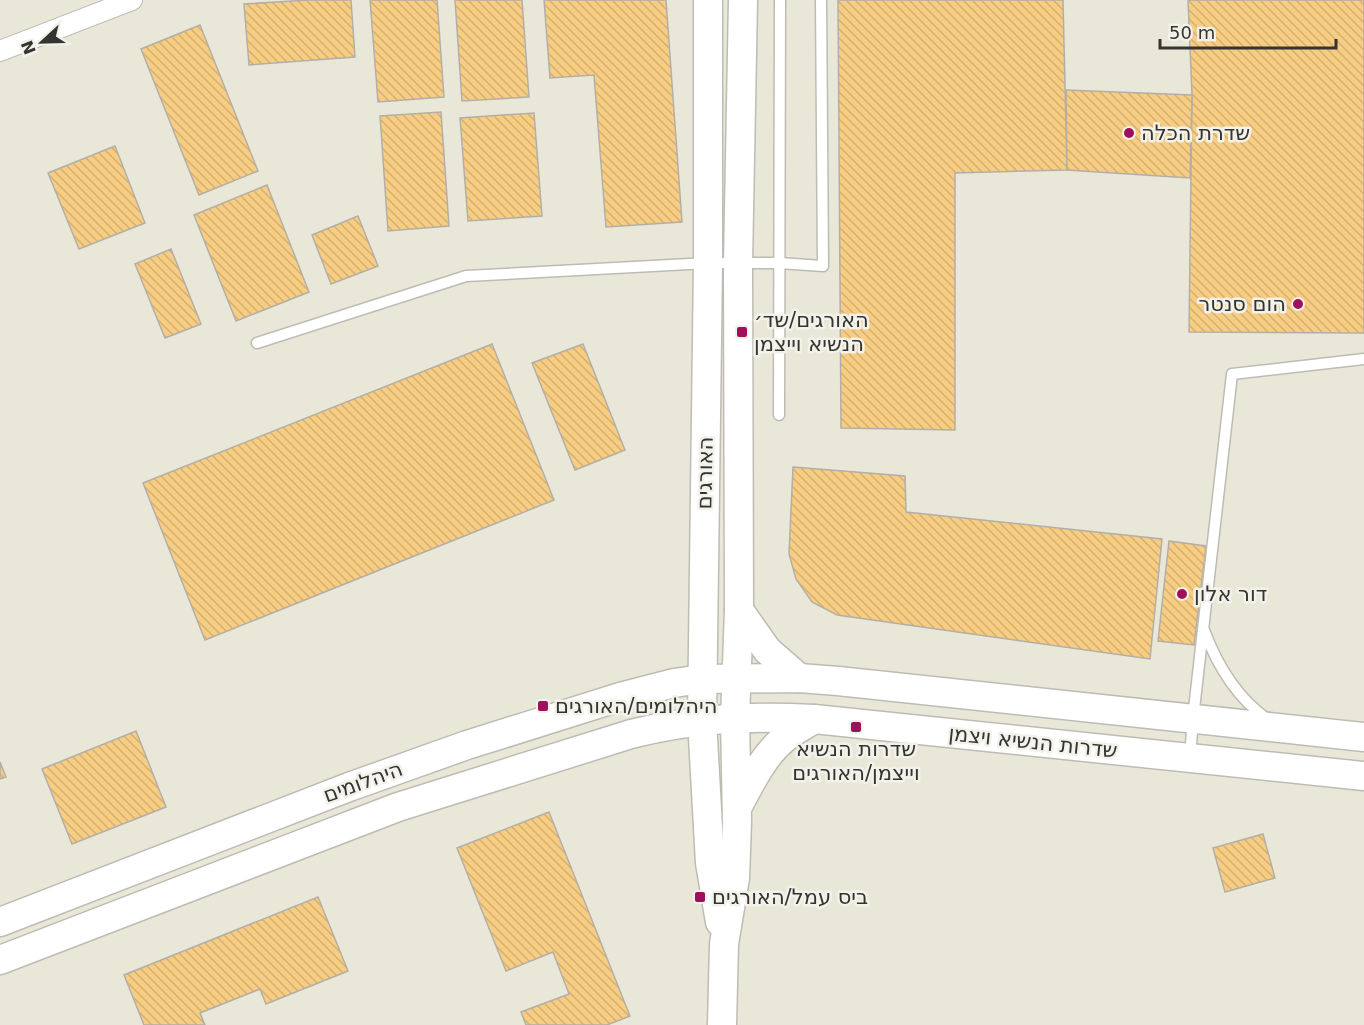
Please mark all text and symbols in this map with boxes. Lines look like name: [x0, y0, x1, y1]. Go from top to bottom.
north arrow: [12, 12, 72, 72]
scale bar: [1160, 12, 1336, 50]
text: 50 m: [1169, 22, 1215, 43]
text: N: [17, 38, 40, 57]
place label: שדרת הכלה: [1141, 121, 1250, 145]
marker: שדרת הכלה: [1122, 126, 1136, 140]
place label: הום סנטר: [1198, 292, 1286, 316]
marker: הום סנטר: [1291, 297, 1305, 311]
place label: האורגים/שד׳ הנשיא וייצמן: [754, 308, 869, 356]
marker: האורגים/שד׳ הנשיא וייצמן: [735, 325, 749, 339]
street label: האורגים: [692, 436, 718, 510]
place label: דור אלון: [1194, 582, 1267, 606]
marker: דור אלון: [1175, 587, 1189, 601]
place label: היהלומים/האורגים: [555, 694, 717, 718]
marker: היהלומים/האורגים: [536, 699, 550, 713]
marker: שדרות הנשיא וייצמן/האורגים: [849, 720, 863, 734]
street label: שדרות הנשיא ויצמן: [947, 721, 1119, 763]
place label: שדרות הנשיא וייצמן/האורגים: [792, 737, 920, 785]
street label: היהלומים: [320, 757, 406, 807]
place label: ביס עמל/האורגים: [712, 885, 868, 909]
marker: ביס עמל/האורגים: [693, 890, 707, 904]

